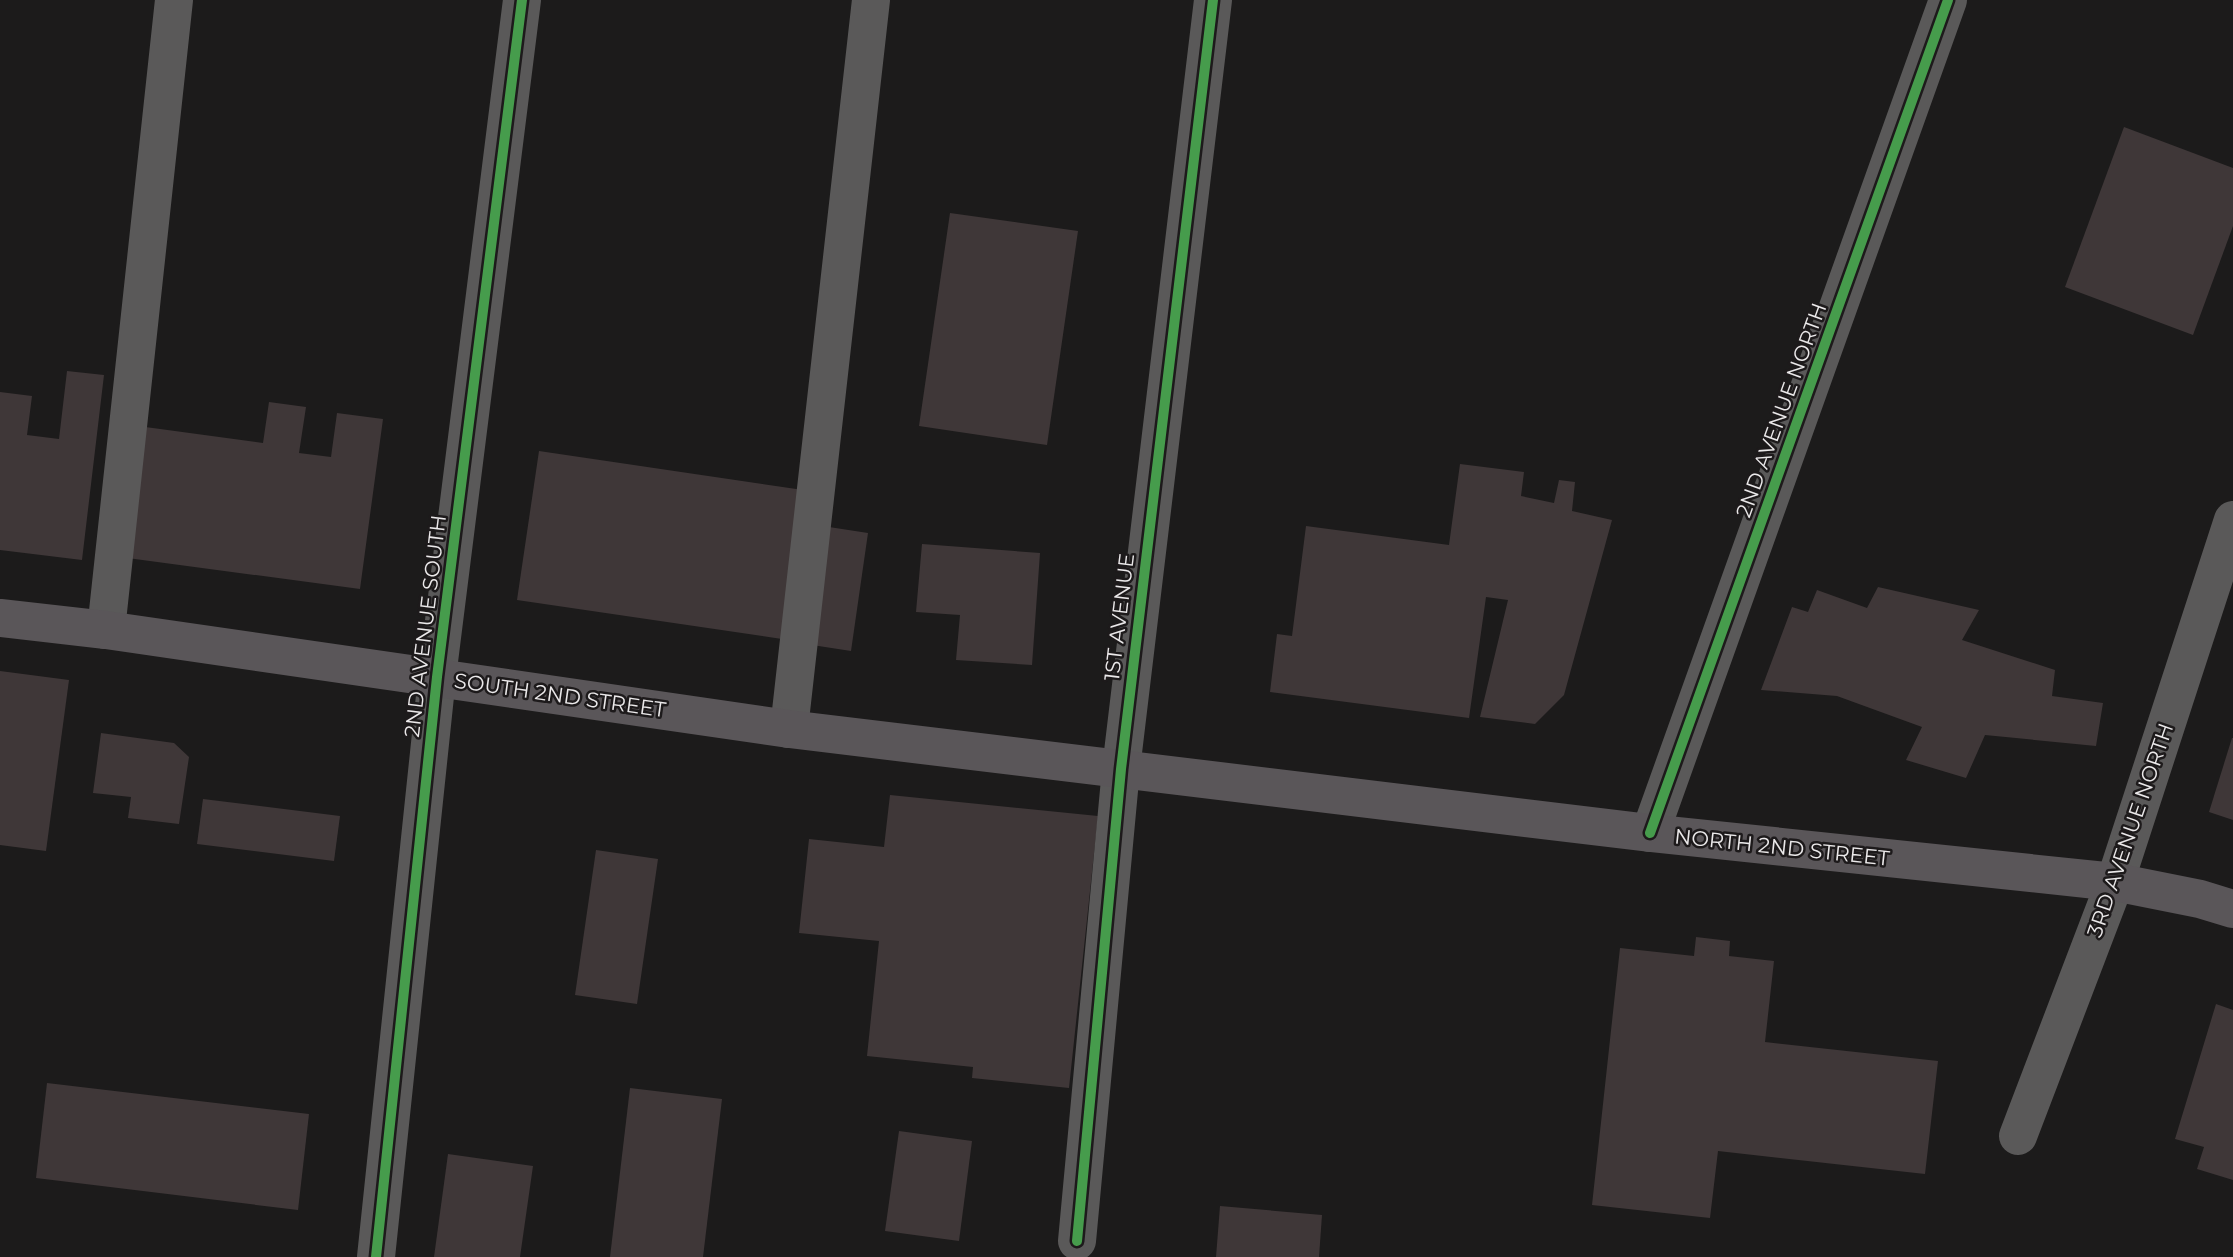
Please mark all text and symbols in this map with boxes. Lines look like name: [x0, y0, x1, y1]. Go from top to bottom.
street label: 2ND AVENUE NORTH: [1731, 299, 1831, 521]
street label: 2ND AVENUE SOUTH: [399, 513, 451, 739]
street label: 1ST AVENUE: [1099, 552, 1139, 682]
street label: SOUTH 2ND STREET: [453, 668, 667, 722]
street label: 3RD AVENUE NORTH: [2082, 720, 2178, 940]
street label: NORTH 2ND STREET: [1673, 823, 1891, 871]

